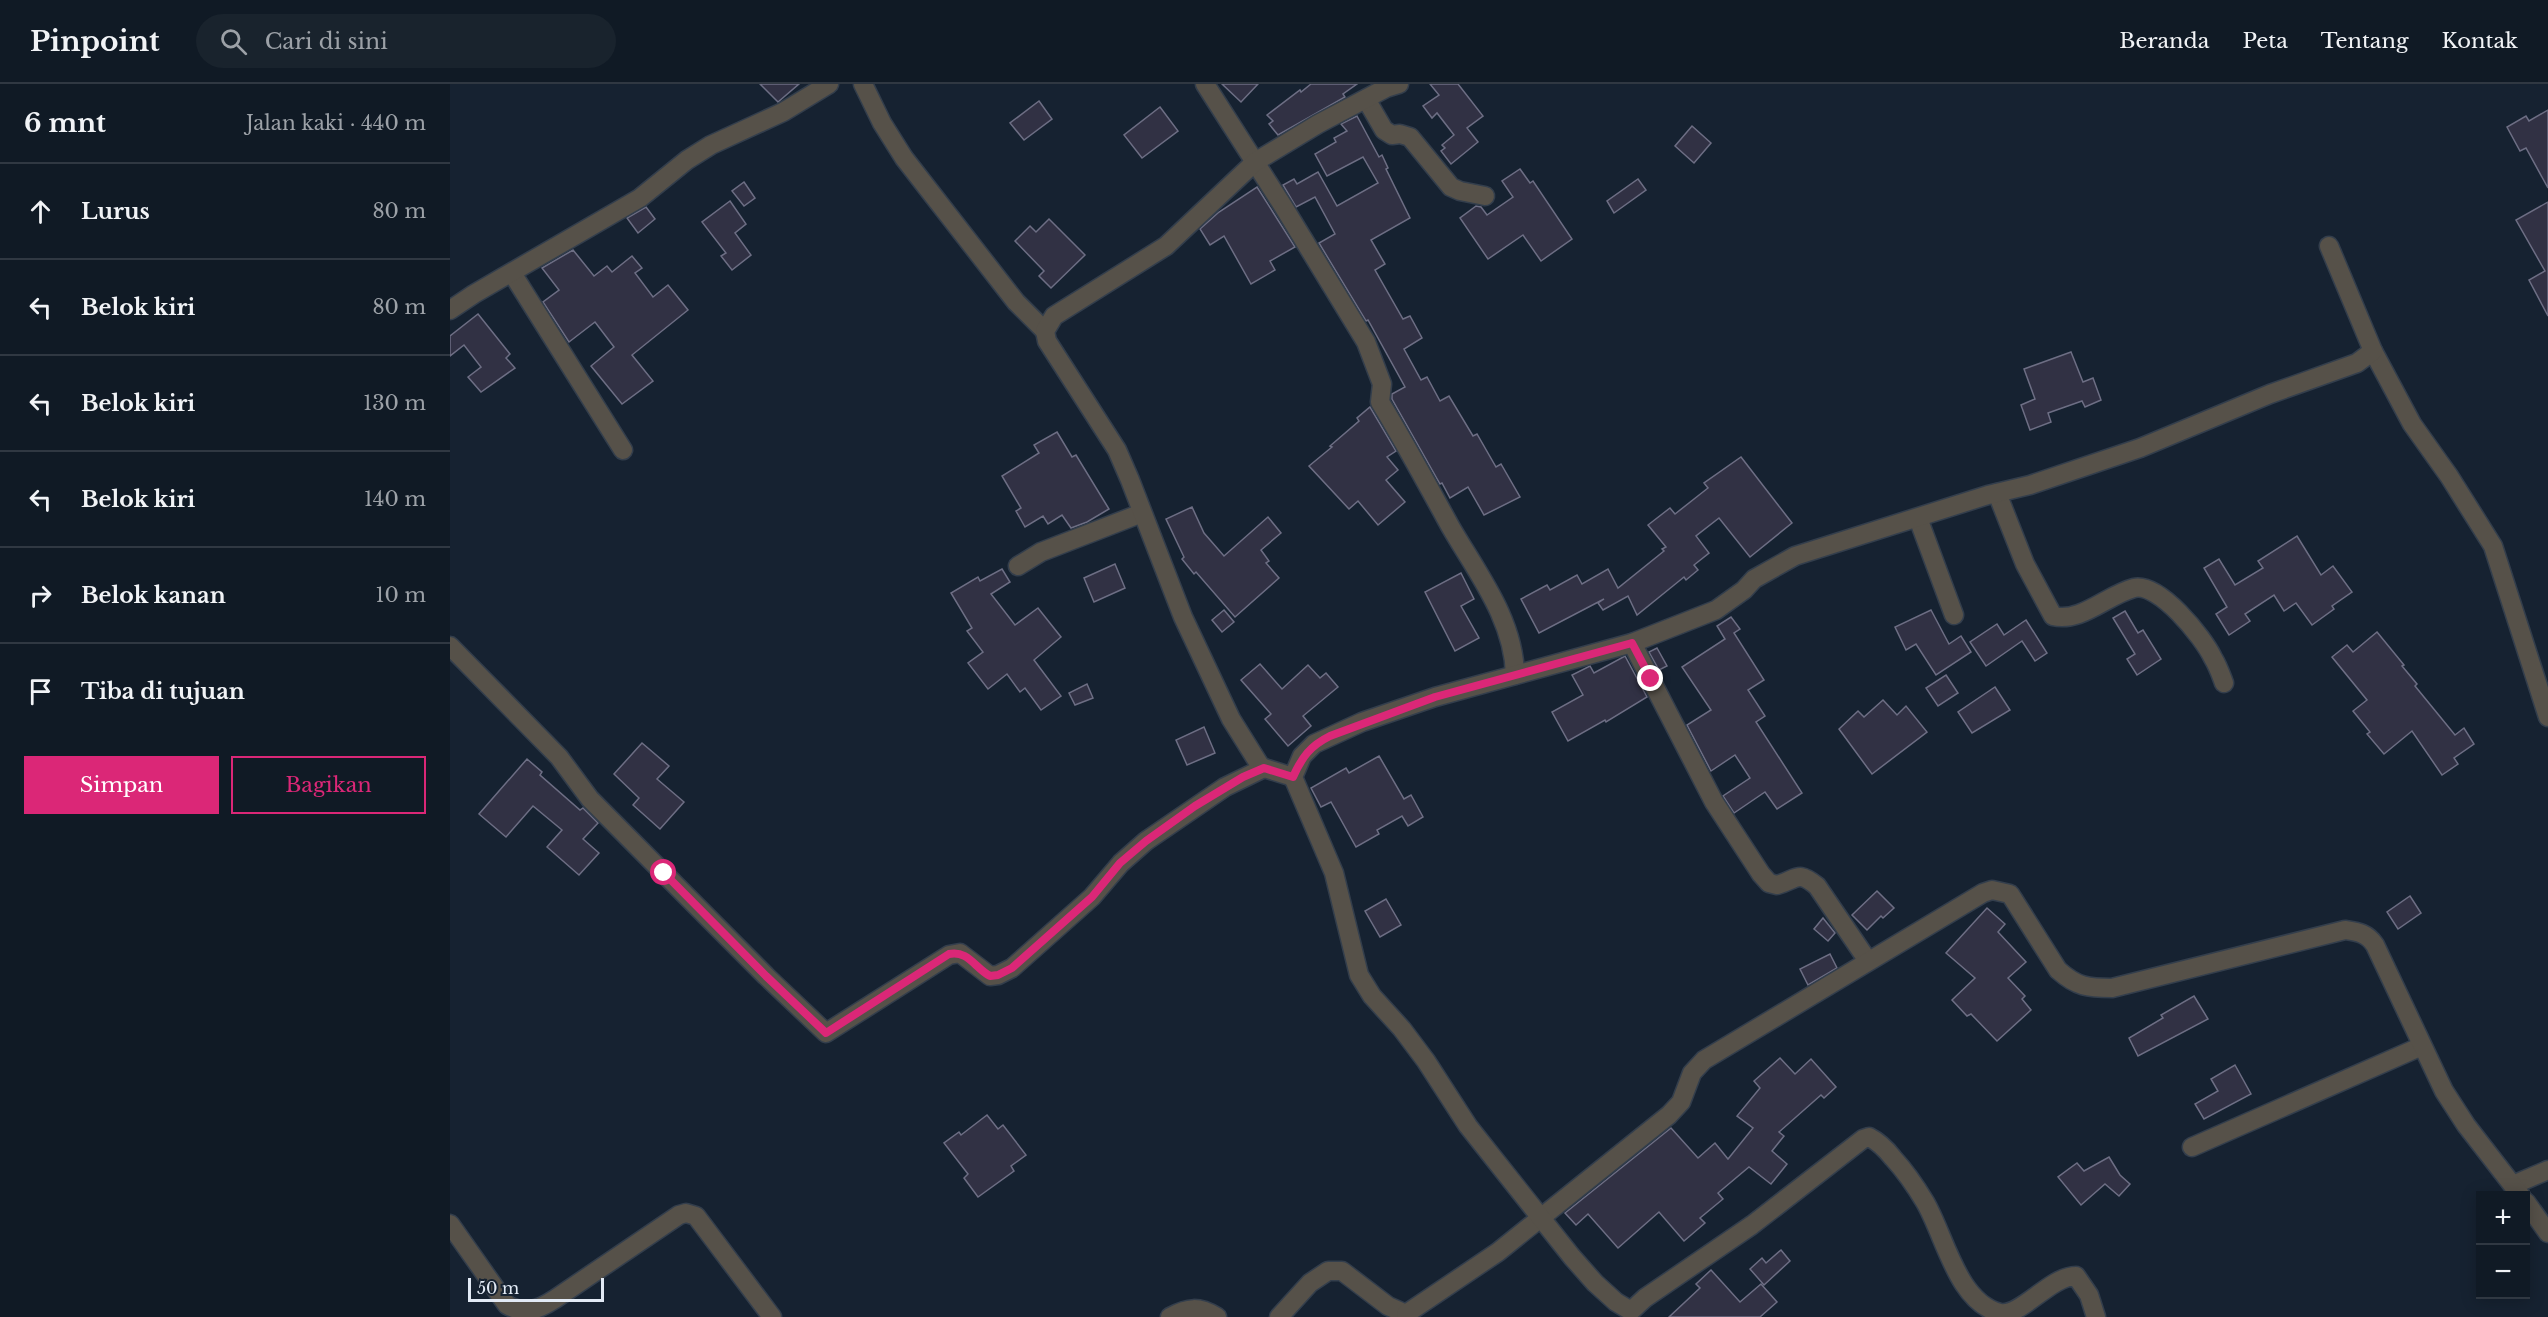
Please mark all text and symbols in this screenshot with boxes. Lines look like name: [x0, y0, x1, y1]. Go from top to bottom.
search box: [196, 14, 616, 68]
text: Pinpoint: [30, 24, 160, 59]
icon: search: [217, 25, 250, 58]
text: Cari di sini: [265, 28, 388, 55]
text: Beranda: [2119, 28, 2209, 54]
text: Peta: [2242, 28, 2288, 54]
text: Tentang: [2321, 28, 2409, 54]
text: Kontak: [2442, 28, 2518, 54]
text: 6 mnt: [24, 107, 106, 139]
text: Jalan kaki · 440 m: [246, 111, 426, 135]
icon: ahead: [24, 195, 57, 228]
text: Lurus: [81, 198, 150, 225]
text: 80 m: [372, 199, 426, 223]
icon: left: [24, 291, 57, 324]
text: Belok kiri: [81, 294, 195, 321]
text: 80 m: [372, 295, 426, 319]
icon: left: [24, 387, 57, 420]
text: Belok kiri: [81, 390, 195, 417]
text: 130 m: [363, 391, 426, 415]
icon: left: [24, 483, 57, 516]
text: Belok kiri: [81, 486, 195, 513]
text: 140 m: [364, 487, 426, 511]
icon: right: [24, 579, 57, 612]
text: Belok kanan: [81, 582, 226, 609]
text: 10 m: [376, 583, 426, 607]
route end: [1637, 665, 1663, 691]
icon: arrive: [24, 675, 57, 708]
text: Tiba di tujuan: [81, 678, 245, 705]
button: Simpan: [24, 756, 219, 814]
button: Bagikan: [231, 756, 426, 814]
route start: [650, 859, 676, 885]
map controls: [2476, 1191, 2530, 1299]
button: +: [2476, 1191, 2530, 1245]
button: −: [2476, 1245, 2530, 1299]
scale bar: [468, 1275, 604, 1302]
text: 50 m: [477, 1278, 519, 1298]

